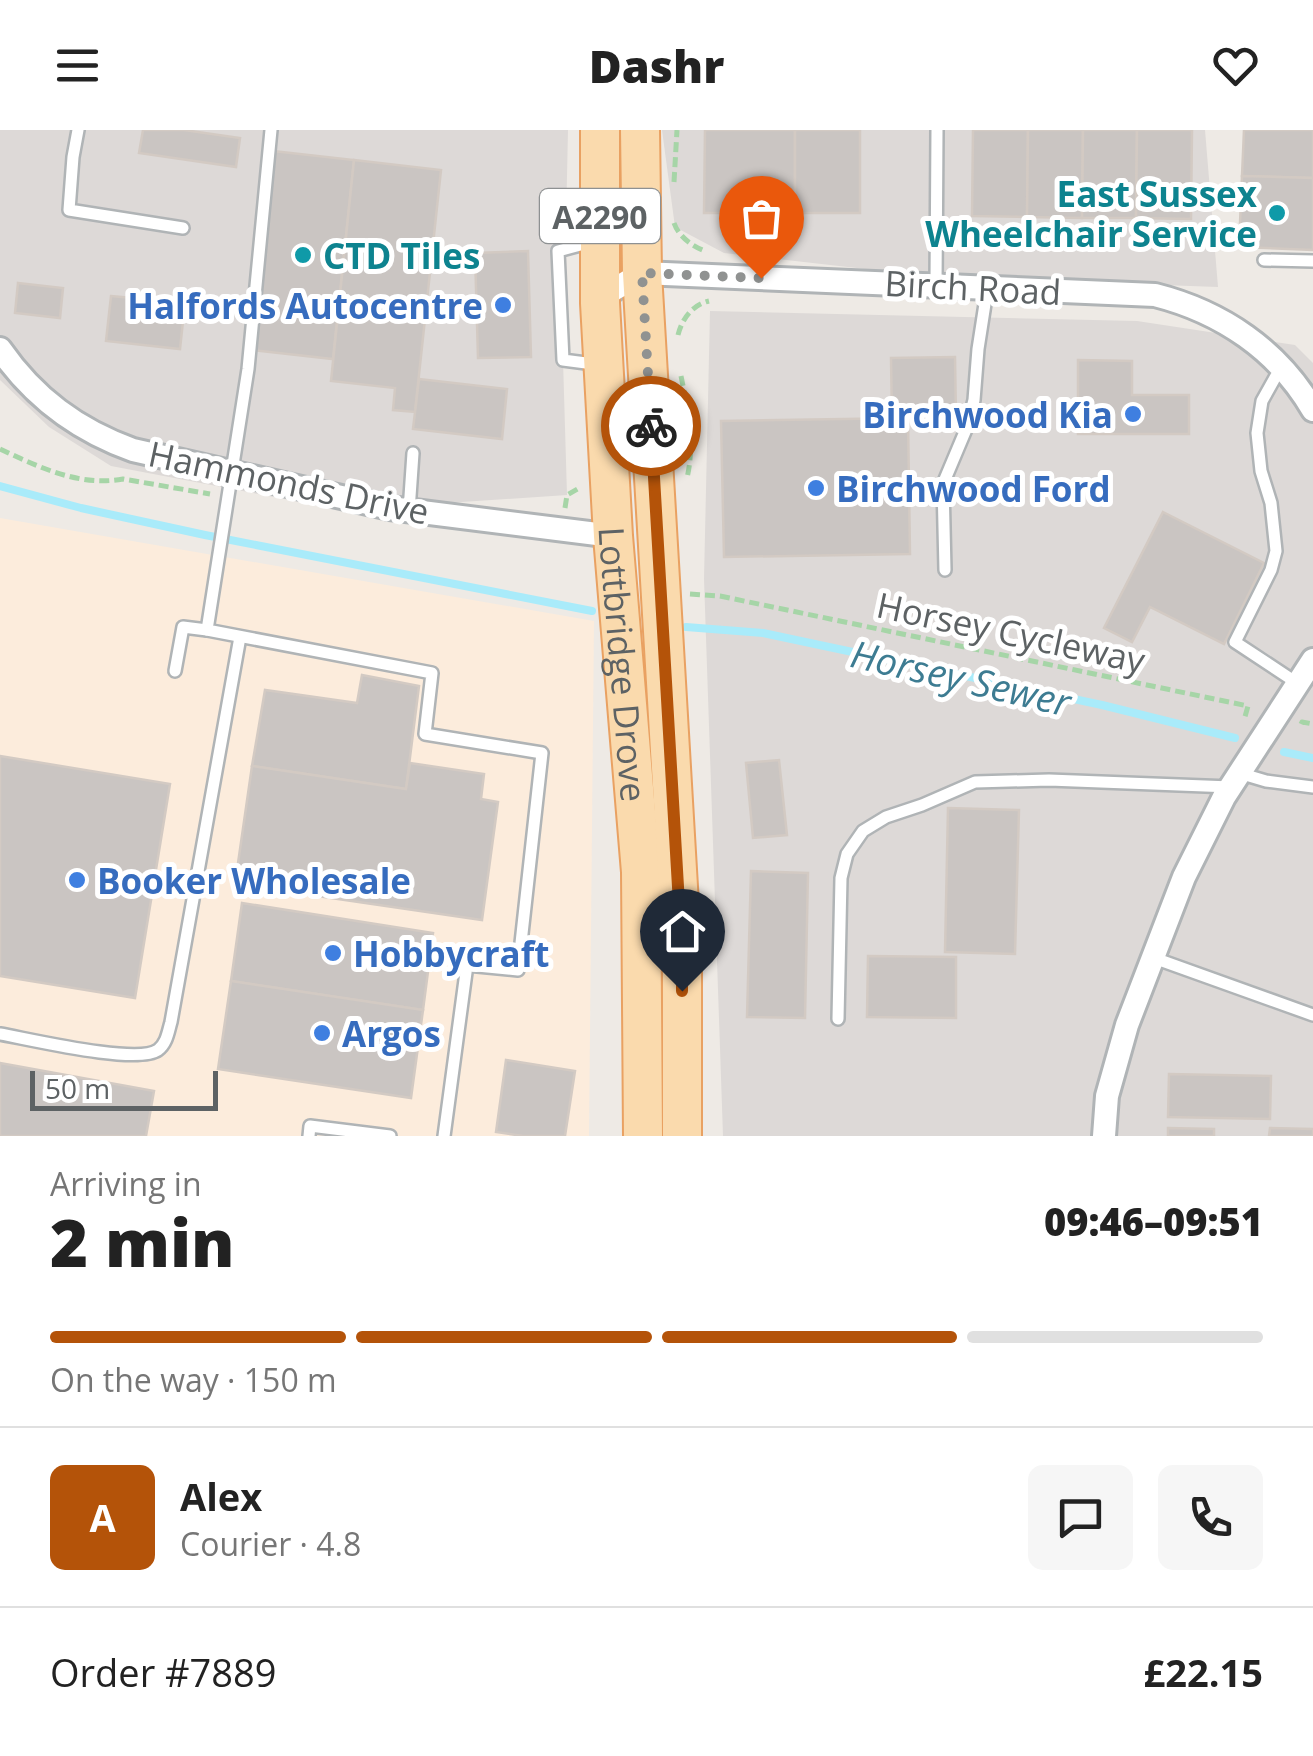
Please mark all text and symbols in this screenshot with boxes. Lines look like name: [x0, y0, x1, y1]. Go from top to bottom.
text: Dashr: [589, 35, 724, 96]
icon: menu: [50, 38, 105, 93]
icon: heart: [1208, 38, 1263, 93]
place label: East Sussex Wheelchair Service: [925, 170, 1258, 257]
pin: [719, 176, 804, 279]
road number: A2290: [540, 189, 660, 243]
icon: bag: [734, 191, 789, 246]
marker: East Sussex Wheelchair Service: [1266, 202, 1288, 224]
place label: CTD Tiles: [323, 232, 480, 279]
marker: CTD Tiles: [292, 244, 314, 266]
street label: Birch Road: [884, 259, 1062, 315]
place label: Halfords Autocentre: [127, 282, 483, 329]
marker: Halfords Autocentre: [492, 294, 514, 316]
courier: [601, 376, 701, 476]
place label: Birchwood Kia: [862, 391, 1113, 438]
icon: bike: [624, 399, 679, 454]
marker: Birchwood Kia: [1122, 403, 1144, 425]
street label: Hammonds Drive: [145, 429, 433, 535]
place label: Birchwood Ford: [836, 465, 1111, 512]
marker: Birchwood Ford: [805, 477, 827, 499]
street label: Lottbridge Drove: [589, 525, 659, 804]
street label: Horsey Cycleway: [873, 581, 1150, 683]
water label: Horsey Sewer: [846, 626, 1078, 728]
place label: Booker Wholesale: [97, 857, 411, 904]
marker: Booker Wholesale: [66, 869, 88, 891]
pin: [640, 889, 725, 992]
icon: home: [655, 904, 710, 959]
place label: Hobbycraft: [353, 930, 549, 977]
marker: Hobbycraft: [322, 942, 344, 964]
place label: Argos: [342, 1010, 441, 1057]
marker: Argos: [311, 1022, 333, 1044]
scale bar: [30, 1066, 218, 1110]
text: 50 m: [45, 1069, 110, 1107]
text: Arriving in: [50, 1162, 202, 1205]
text: 09:46–09:51: [1044, 1195, 1263, 1247]
text: 2 min: [50, 1198, 235, 1286]
text: On the way · 150 m: [50, 1358, 337, 1401]
button: chat: [1028, 1465, 1133, 1570]
button: phone: [1158, 1465, 1263, 1570]
text: Alex: [180, 1470, 262, 1522]
text: A: [89, 1491, 116, 1543]
text: Courier · 4.8: [180, 1522, 361, 1565]
text: Order #7889: [50, 1646, 277, 1698]
text: £22.15: [1144, 1646, 1263, 1698]

